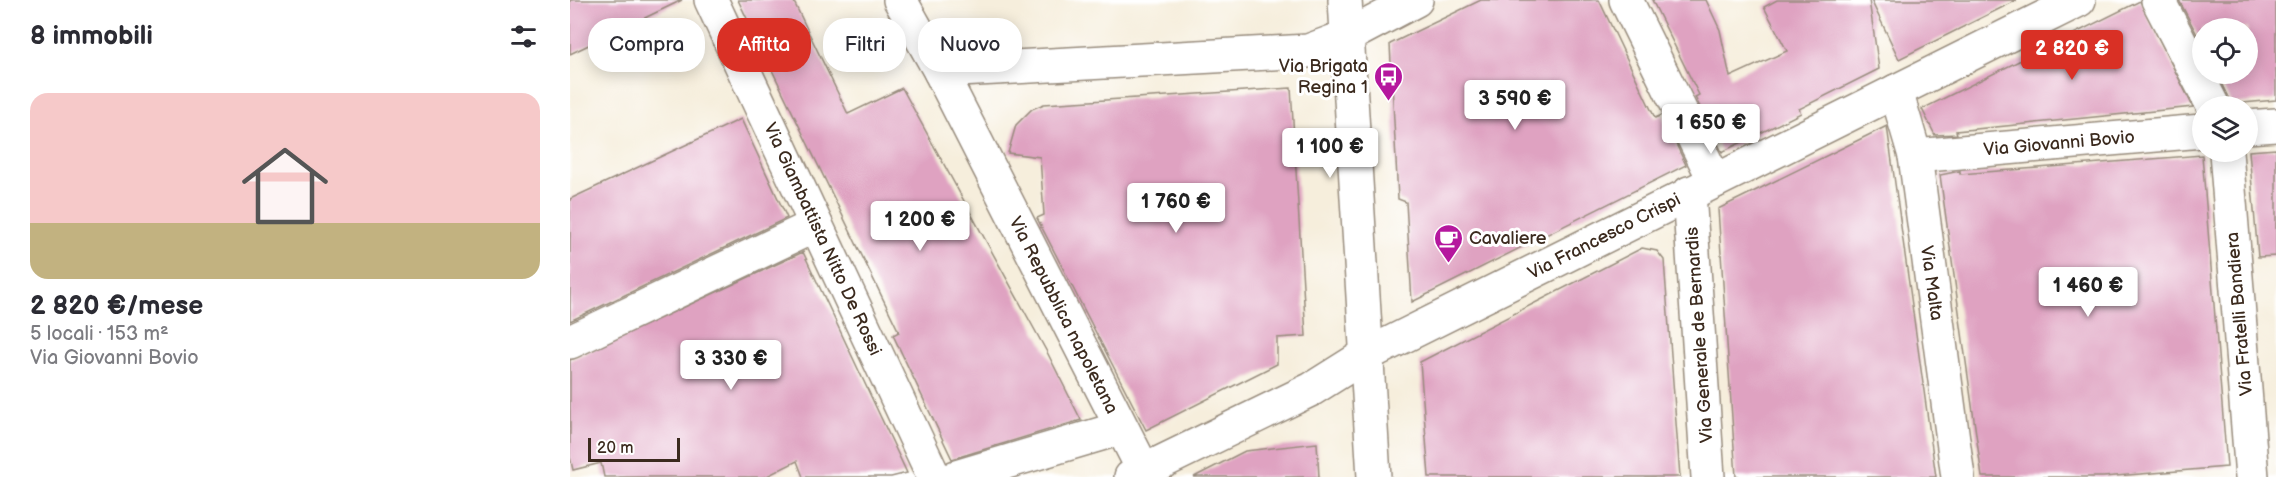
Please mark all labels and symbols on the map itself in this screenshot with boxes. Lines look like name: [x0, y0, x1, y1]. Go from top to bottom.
pin: 2 820 €: [2017, 30, 2127, 81]
place label: Via Brigata Regina 1: [1279, 56, 1368, 98]
bus stop icon: Via Brigata Regina 1: [1373, 60, 1405, 102]
pin: 3 590 €: [1460, 80, 1570, 131]
pin: 1 650 €: [1656, 104, 1766, 155]
street label: Via Giambattista Nitto De Rossi: [759, 119, 886, 359]
street label: Via Giovanni Bovio: [1983, 126, 2136, 161]
pin: 1 100 €: [1275, 128, 1385, 179]
pin: 1 760 €: [1121, 183, 1231, 234]
street label: Via Francesco Crispi: [1524, 189, 1684, 284]
pin: 1 200 €: [865, 201, 975, 252]
street label: Via Repubblica napoletana: [1005, 213, 1122, 417]
cafe icon: Cavaliere: [1432, 222, 1464, 264]
street label: Via Generale de Bernardis: [1681, 226, 1718, 444]
place label: Cavaliere: [1469, 228, 1547, 249]
street label: Via Fratelli Bandiera: [2222, 231, 2257, 397]
street label: Via Malta: [1916, 244, 1947, 322]
pin: 1 460 €: [2033, 267, 2143, 318]
pin: 3 330 €: [676, 340, 786, 391]
scale bar: [588, 435, 680, 462]

